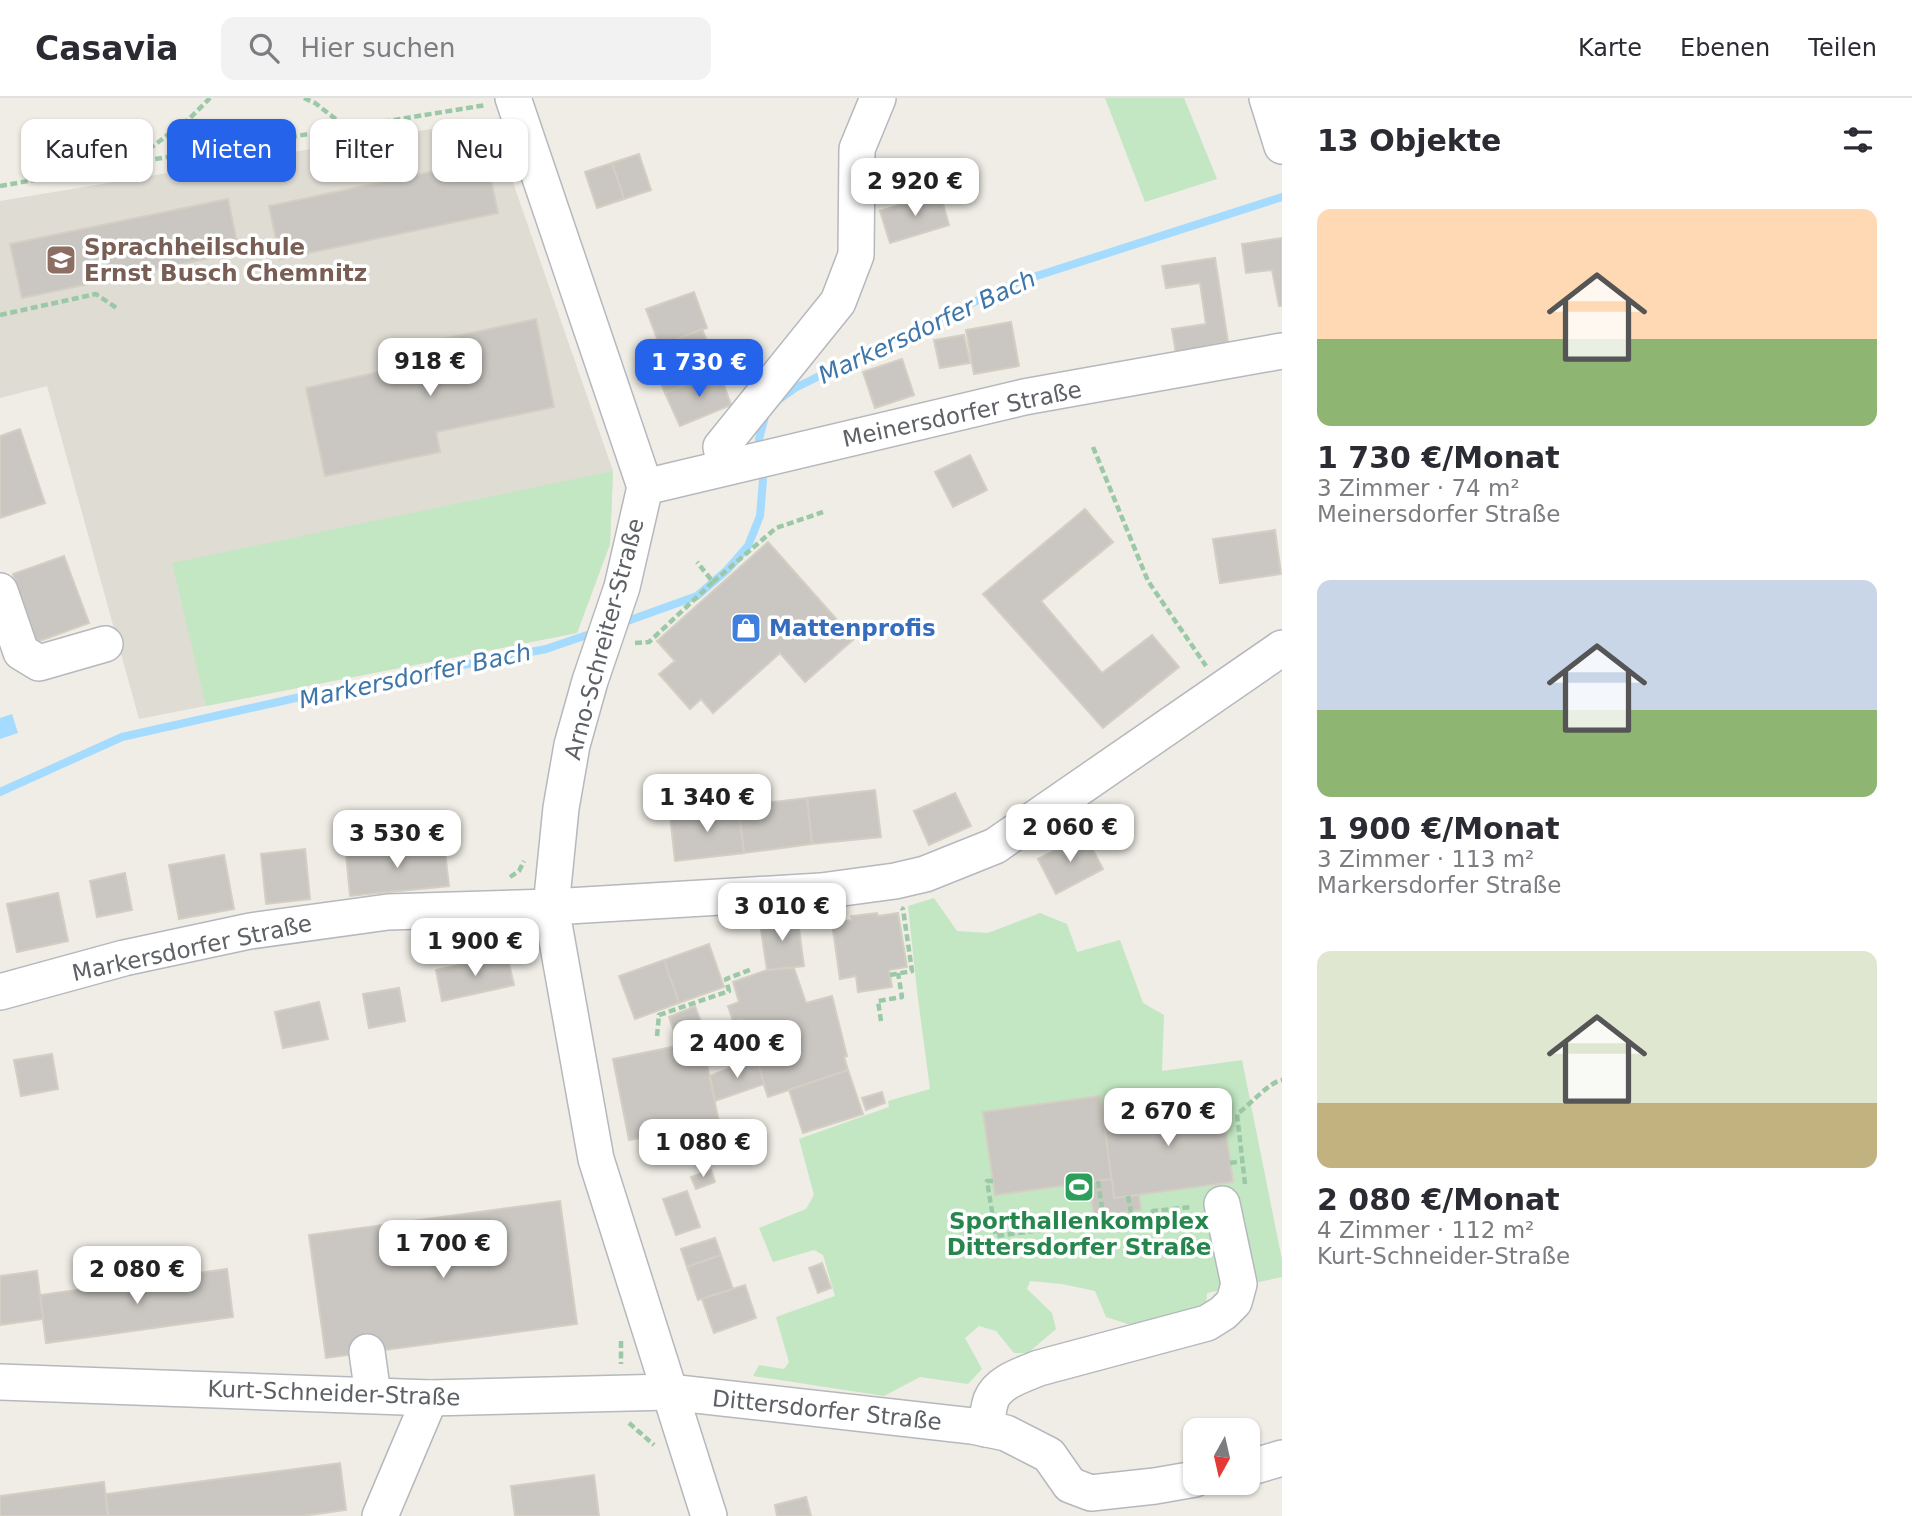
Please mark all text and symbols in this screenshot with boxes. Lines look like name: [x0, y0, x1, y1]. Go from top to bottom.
search box: [221, 17, 711, 80]
text: Casavia: [35, 29, 179, 68]
icon: search: [245, 29, 283, 67]
text: Hier suchen: [301, 33, 456, 63]
text: Karte: [1578, 34, 1642, 62]
text: Ebenen: [1680, 34, 1770, 62]
text: Teilen: [1808, 34, 1877, 62]
chip: Kaufen: [21, 119, 153, 182]
chip: Mieten: [167, 119, 296, 182]
chip: Filter: [310, 119, 418, 182]
chip: Neu: [432, 119, 528, 182]
icon: filters: [1839, 121, 1877, 159]
text: 13 Objekte: [1317, 123, 1501, 158]
pin: 2 920 €: [850, 158, 980, 218]
text: 2 920 €: [867, 168, 963, 194]
place label: Sprachheilschule Ernst Busch Chemnitz: [84, 234, 367, 286]
school or university icon: Sprachheilschule Ernst Busch Chemnitz: [44, 243, 78, 277]
icon: home: [1534, 254, 1660, 380]
water label: Markersdorfer Bach: [814, 264, 1040, 390]
pin: 918 €: [381, 338, 479, 398]
pin: 1 730 €: [634, 340, 764, 399]
text: 918 €: [394, 348, 466, 374]
text: 1 730 €: [651, 349, 747, 375]
street label: Meinersdorfer Straße: [840, 376, 1084, 452]
text: 1 730 €/Monat: [1317, 440, 1560, 475]
text: 3 Zimmer · 74 m²: [1317, 475, 1520, 501]
text: Meinersdorfer Straße: [1317, 501, 1561, 527]
street label: Arno-Schreiter-Straße: [559, 516, 649, 762]
shop icon: Mattenprofis: [729, 611, 763, 645]
place label: Mattenprofis: [769, 615, 936, 641]
icon: home: [1534, 625, 1660, 751]
water label: Markersdorfer Bach: [296, 638, 534, 714]
pin: 1 340 €: [642, 774, 772, 834]
text: 1 340 €: [659, 784, 755, 810]
pin: 2 060 €: [1005, 804, 1135, 864]
pin: 3 530 €: [332, 810, 462, 870]
text: 1 900 €/Monat: [1317, 811, 1560, 846]
text: 2 060 €: [1022, 814, 1118, 840]
text: 3 530 €: [349, 820, 445, 846]
text: 3 Zimmer · 113 m²: [1317, 846, 1534, 872]
text: Markersdorfer Straße: [1317, 872, 1561, 898]
pin: 3 010 €: [717, 884, 847, 943]
text: 3 010 €: [734, 893, 830, 919]
street label: Markersdorfer Straße: [70, 910, 314, 986]
pin: 1 900 €: [410, 918, 540, 978]
text: 1 900 €: [427, 928, 523, 954]
icon: home: [1534, 996, 1660, 1122]
pin: 2 400 €: [672, 1020, 802, 1080]
text: 2 400 €: [689, 1030, 785, 1056]
pin: 2 670 €: [1103, 1088, 1233, 1148]
text: 2 670 €: [1120, 1098, 1216, 1124]
pin: 1 080 €: [638, 1119, 768, 1179]
text: 1 080 €: [655, 1129, 751, 1155]
sports icon: Sporthallenkomplex Dittersdorfer Straße: [1062, 1170, 1096, 1204]
text: 2 080 €/Monat: [1317, 1182, 1560, 1217]
place label: Sporthallenkomplex Dittersdorfer Straße: [947, 1208, 1211, 1260]
text: 4 Zimmer · 112 m²: [1317, 1217, 1534, 1243]
pin: 1 700 €: [378, 1220, 508, 1280]
text: 1 700 €: [395, 1230, 491, 1256]
text: Kurt-Schneider-Straße: [1317, 1243, 1570, 1269]
pin: 2 080 €: [72, 1246, 202, 1306]
text: 2 080 €: [89, 1256, 185, 1282]
street label: Kurt-Schneider-Straße: [207, 1376, 461, 1410]
street label: Dittersdorfer Straße: [711, 1385, 943, 1435]
north arrow: [1183, 1418, 1260, 1494]
map controls: [1183, 1418, 1260, 1495]

